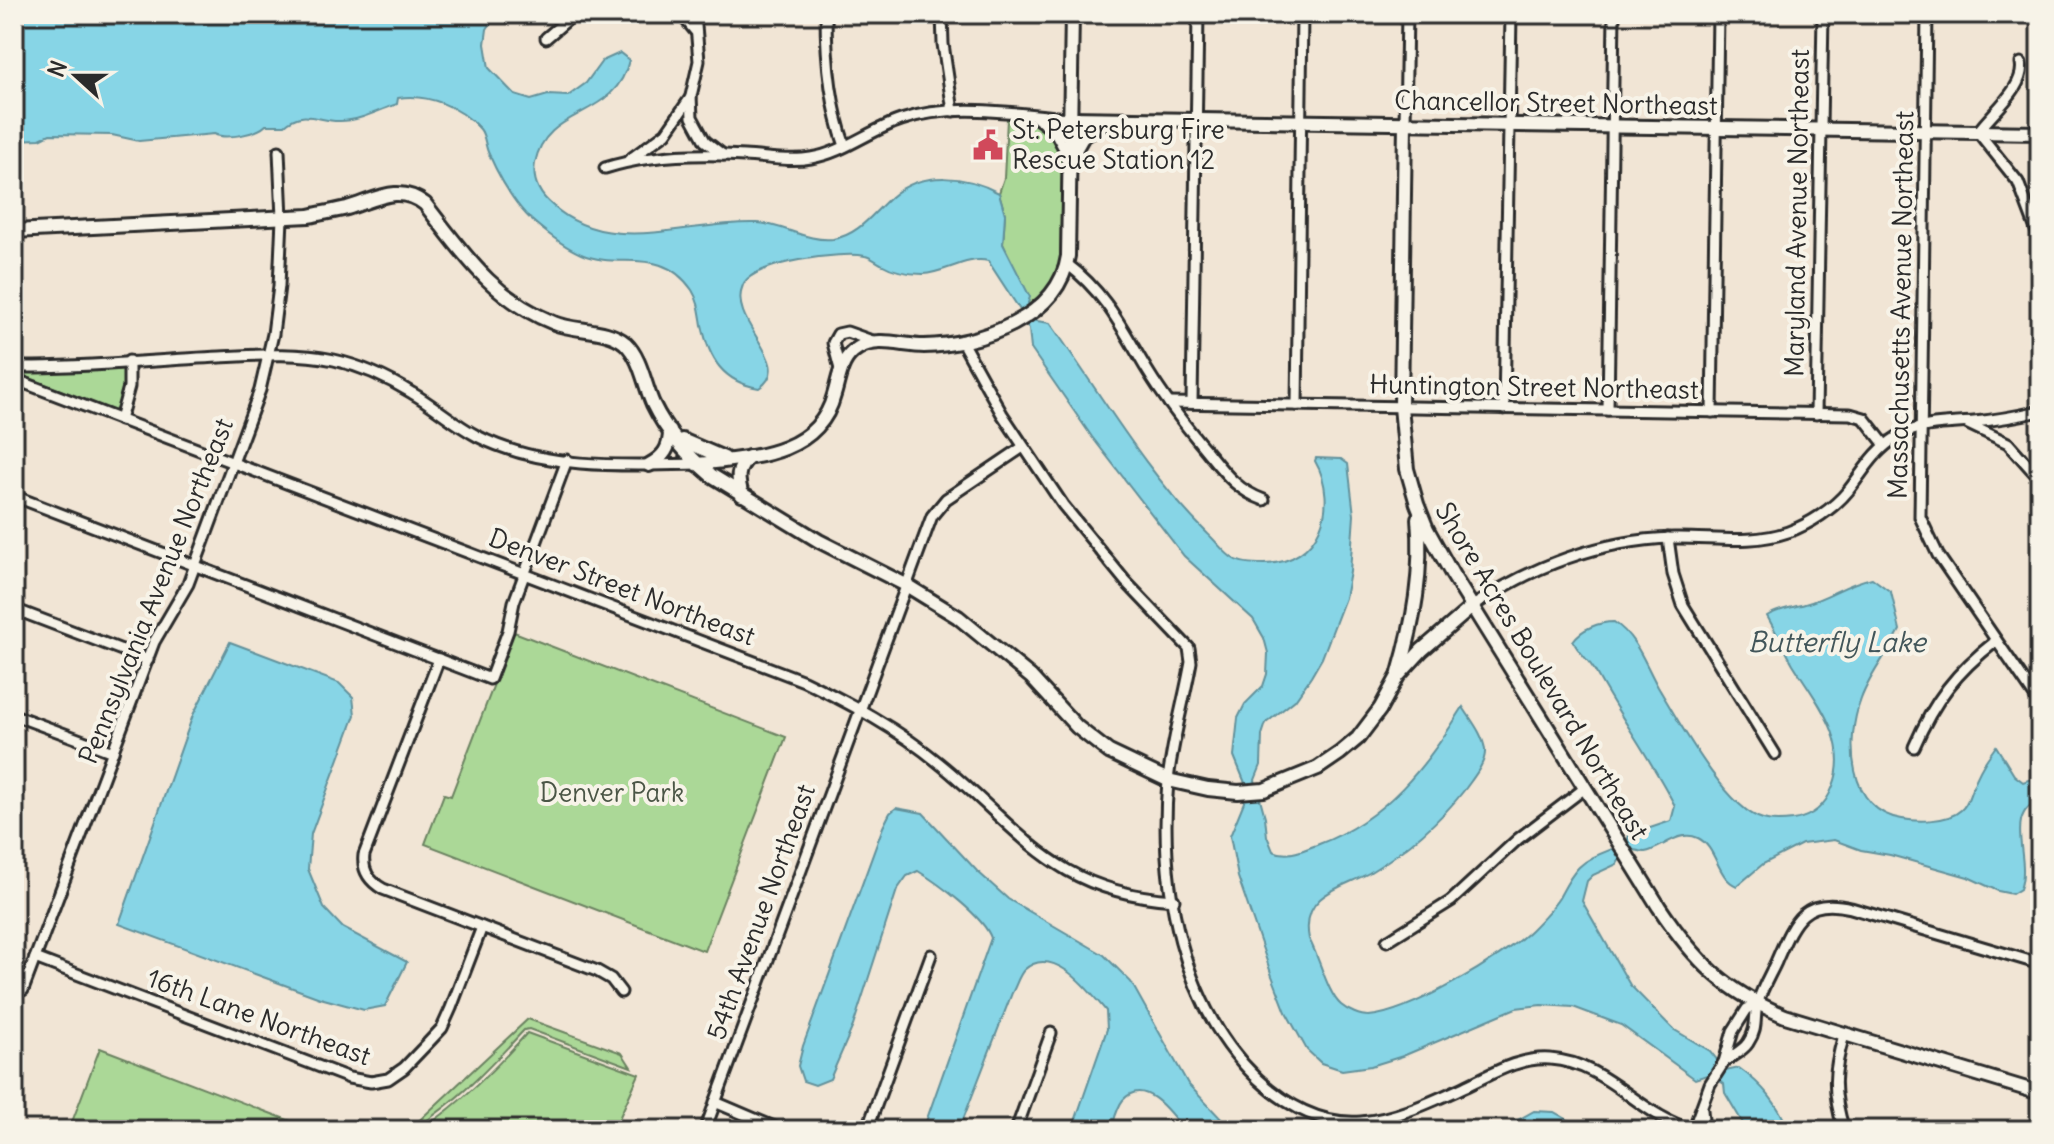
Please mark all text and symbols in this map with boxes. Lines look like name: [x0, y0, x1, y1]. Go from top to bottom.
north arrow: [36, 36, 116, 116]
street label: Maryland Avenue Northeast: [1777, 49, 1816, 377]
text: N: [42, 57, 73, 81]
street label: Chancellor Street Northeast: [1394, 83, 1718, 122]
street label: Massachusetts Avenue Northeast: [1881, 110, 1920, 499]
place label: St. Petersburg Fire Rescue Station 12: [1012, 113, 1225, 176]
public building icon: St. Petersburg Fire Rescue Station 12: [971, 128, 1005, 162]
street label: Huntington Street Northeast: [1369, 367, 1699, 406]
street label: Pennsylvania Avenue Northeast: [71, 413, 240, 768]
street label: Shore Acres Boulevard Northeast: [1428, 496, 1657, 846]
street label: Denver Street Northeast: [484, 521, 760, 653]
water label: Butterfly Lake: [1748, 624, 1928, 660]
park label: Denver Park: [540, 776, 684, 809]
street label: 54th Avenue Northeast: [699, 779, 822, 1044]
street label: 16th Lane Northeast: [143, 961, 376, 1072]

